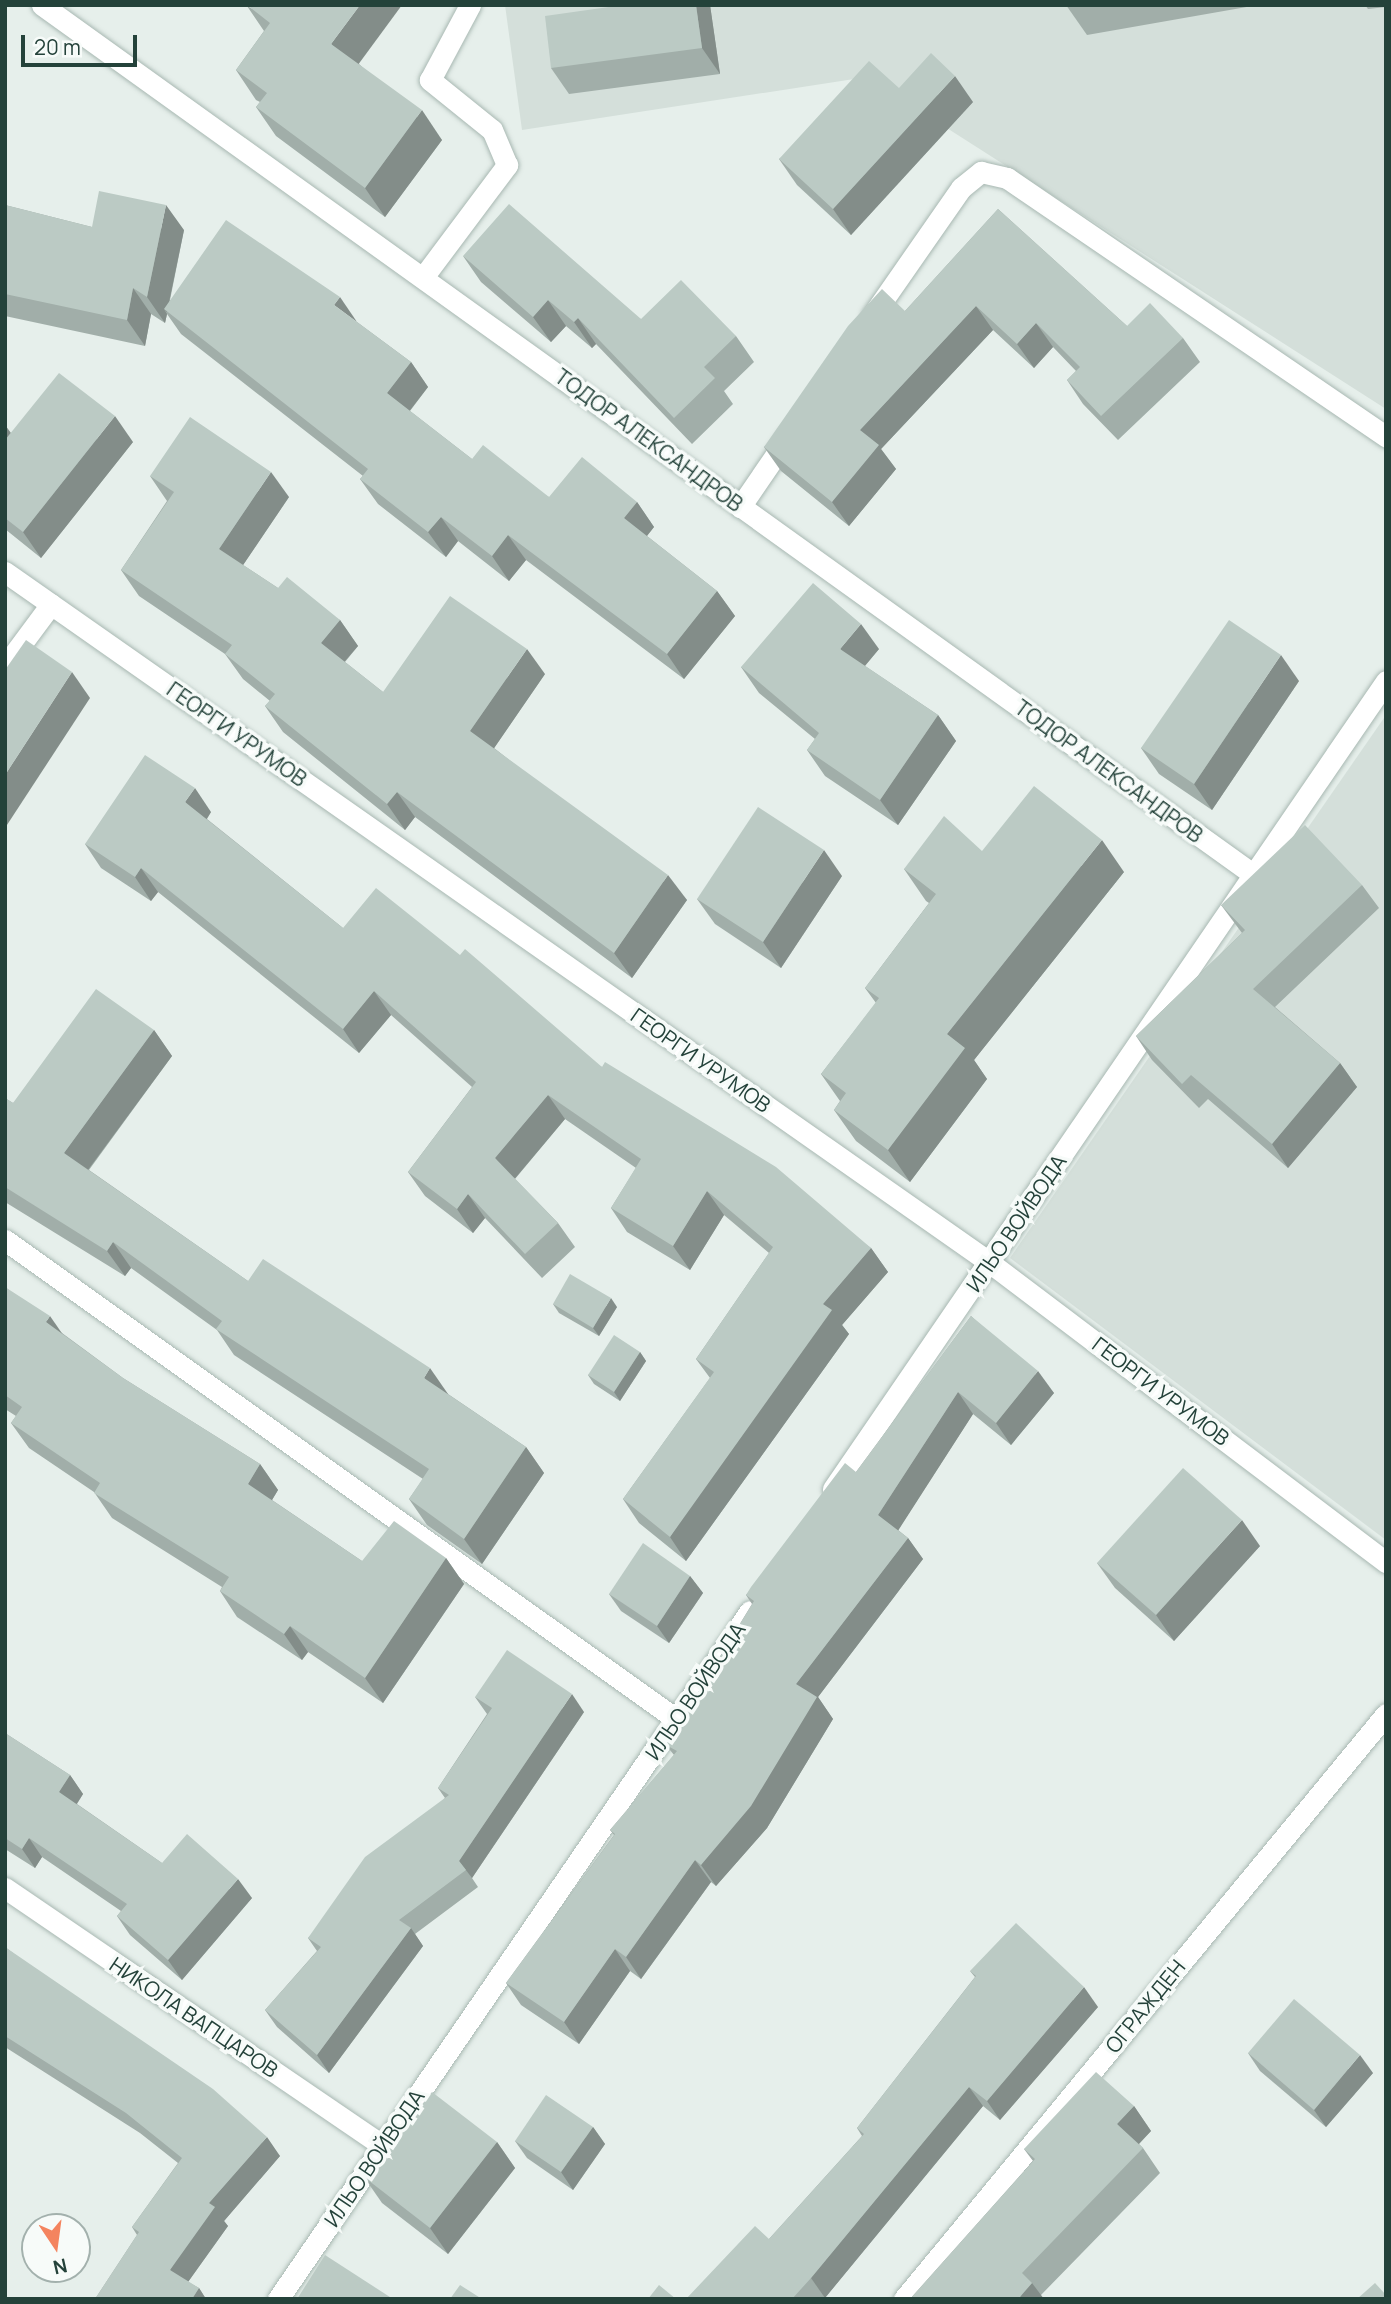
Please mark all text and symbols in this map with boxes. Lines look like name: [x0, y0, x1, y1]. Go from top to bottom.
scale bar: [24, 21, 140, 65]
text: 20 m: [34, 33, 81, 61]
street label: ТОДОР АЛЕКСАНДРОВ: [550, 363, 748, 517]
street label: ГЕОРГИ УРУМОВ: [162, 676, 312, 792]
street label: ТОДОР АЛЕКСАНДРОВ: [1010, 694, 1208, 848]
street label: ГЕОРГИ УРУМОВ: [626, 1002, 776, 1118]
street label: ИЛЬО ВОЙВОДА: [961, 1150, 1071, 1296]
street label: ГЕОРГИ УРУМОВ: [1088, 1331, 1234, 1451]
street label: ИЛЬО ВОЙВОДА: [640, 1618, 750, 1764]
street label: НИКОЛА ВАПЦАРОВ: [105, 1951, 283, 2083]
street label: ОГРАЖДЕН: [1100, 1954, 1190, 2058]
street label: ИЛЬО ВОЙВОДА: [319, 2085, 429, 2231]
north arrow: [21, 2213, 91, 2283]
text: N: [51, 2252, 70, 2281]

